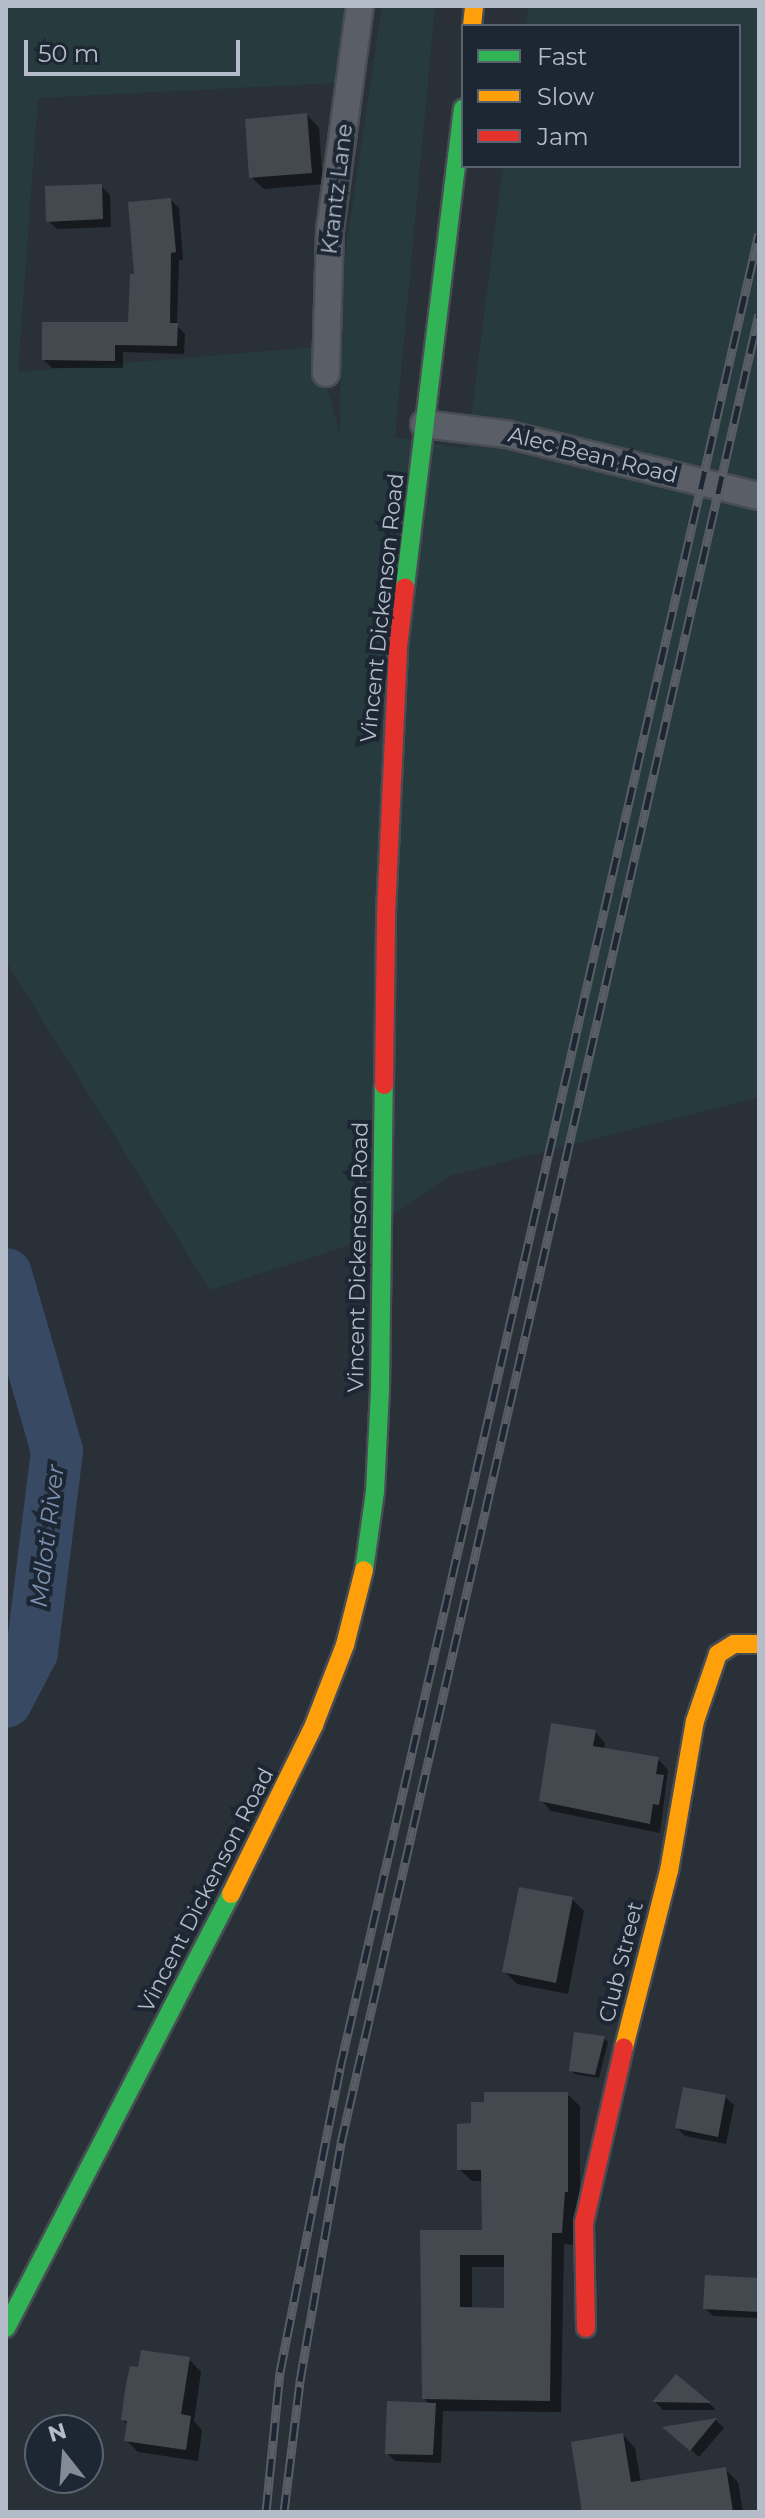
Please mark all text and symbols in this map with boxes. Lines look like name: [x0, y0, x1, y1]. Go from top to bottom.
scale bar: [28, 24, 244, 74]
legend: [461, 24, 741, 168]
text: 50 m: [38, 39, 99, 68]
text: Fast: [537, 42, 587, 71]
text: Slow: [537, 82, 594, 111]
street label: Krantz Lane: [316, 122, 358, 256]
text: Jam: [537, 122, 589, 151]
street label: Alec Bean Road: [505, 421, 681, 489]
street label: Vincent Dickenson Road: [355, 472, 409, 744]
street label: Vincent Dickenson Road: [342, 1121, 374, 1393]
water label: Mdloti River: [24, 1463, 70, 1609]
street label: Vincent Dickenson Road: [133, 1763, 279, 2017]
street label: Club Street: [593, 1899, 649, 2025]
north arrow: [24, 2414, 104, 2494]
text: N: [45, 2417, 70, 2448]

